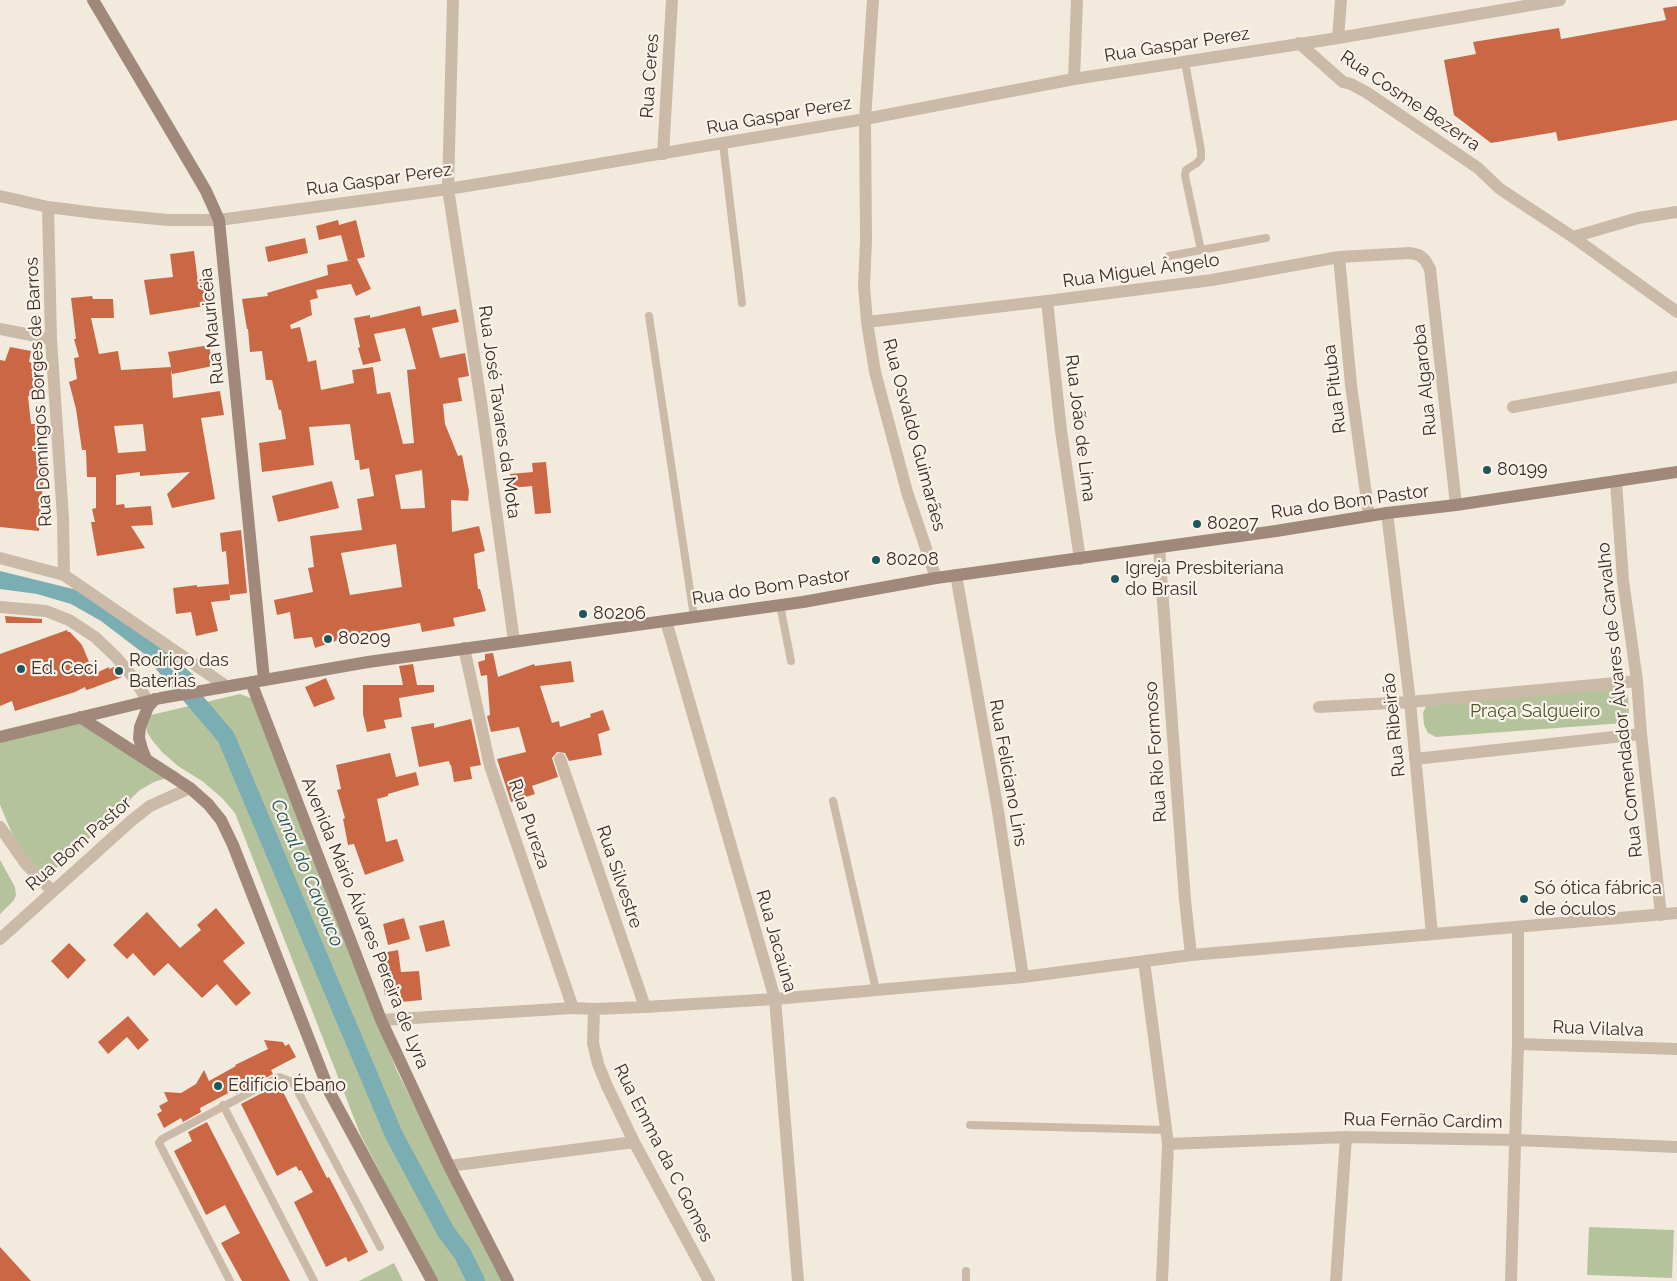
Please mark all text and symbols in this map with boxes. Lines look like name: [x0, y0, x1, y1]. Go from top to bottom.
street label: Rua Gaspar Perez: [1103, 23, 1251, 67]
street label: Rua Ceres: [636, 33, 664, 119]
street label: Rua Cosme Bezerra: [1336, 46, 1484, 156]
street label: Rua Gaspar Perez: [705, 93, 853, 139]
street label: Rua Gaspar Perez: [305, 159, 453, 201]
street label: Rua Miguel Ângelo: [1061, 249, 1221, 293]
street label: Rua Domingos Borges de Barros: [21, 257, 57, 527]
street label: Rua Mauricéia: [195, 267, 229, 385]
street label: Rua José Tavares da Mota: [473, 304, 525, 520]
street label: Rua Algaroba: [1408, 323, 1442, 437]
street label: Rua Osvaldo Guimarães: [878, 336, 950, 534]
street label: Rua Pituba: [1319, 343, 1351, 435]
street label: Rua João de Lima: [1060, 353, 1100, 503]
place label: 80199: [1497, 459, 1547, 481]
marker: 80199: [1481, 464, 1493, 476]
street label: Rua do Bom Pastor: [1270, 480, 1430, 524]
place label: 80207: [1207, 513, 1259, 535]
marker: 80207: [1191, 518, 1203, 530]
street label: Rua Comendador Álvares de Carvalho: [1593, 541, 1647, 859]
place label: 80208: [886, 549, 939, 571]
marker: 80208: [870, 554, 882, 566]
place label: Igreja Presbiteriana do Brasil: [1125, 558, 1284, 600]
street label: Rua do Bom Pastor: [691, 564, 851, 610]
marker: Igreja Presbiteriana do Brasil: [1109, 573, 1121, 585]
place label: 80206: [593, 603, 646, 625]
marker: 80206: [577, 608, 589, 620]
place label: 80209: [338, 628, 391, 650]
marker: 80209: [322, 633, 334, 645]
place label: Rodrigo das Baterias: [129, 650, 229, 692]
place label: Ed. Ceci: [31, 658, 98, 680]
marker: Ed. Ceci: [15, 663, 27, 675]
marker: Rodrigo das Baterias: [113, 665, 125, 677]
street label: Rua Ribeirão: [1378, 672, 1410, 778]
street label: Rua Rio Formoso: [1140, 681, 1172, 823]
street label: Rua Feliciano Lins: [984, 698, 1032, 848]
park label: Praça Salgueiro: [1470, 701, 1600, 723]
street label: Avenida Mário Álvares Pereira de Lyra: [296, 774, 434, 1072]
street label: Rua Pureza: [504, 776, 554, 872]
street label: Rua Bom Pastor: [22, 792, 136, 896]
water label: Canal do Cavouco: [266, 796, 348, 950]
street label: Rua Silvestre: [591, 823, 647, 931]
place label: Só ótica fábrica de óculos: [1534, 878, 1662, 921]
street label: Rua Jacaúna: [751, 887, 801, 995]
marker: Só ótica fábrica de óculos: [1518, 893, 1530, 905]
street label: Rua Vilalva: [1552, 1017, 1644, 1041]
street label: Rua Emma da C Gomes: [609, 1060, 717, 1246]
place label: Edifício Ébano: [228, 1075, 346, 1097]
marker: Edifício Ébano: [212, 1080, 224, 1092]
street label: Rua Fernão Cardim: [1343, 1109, 1503, 1133]

